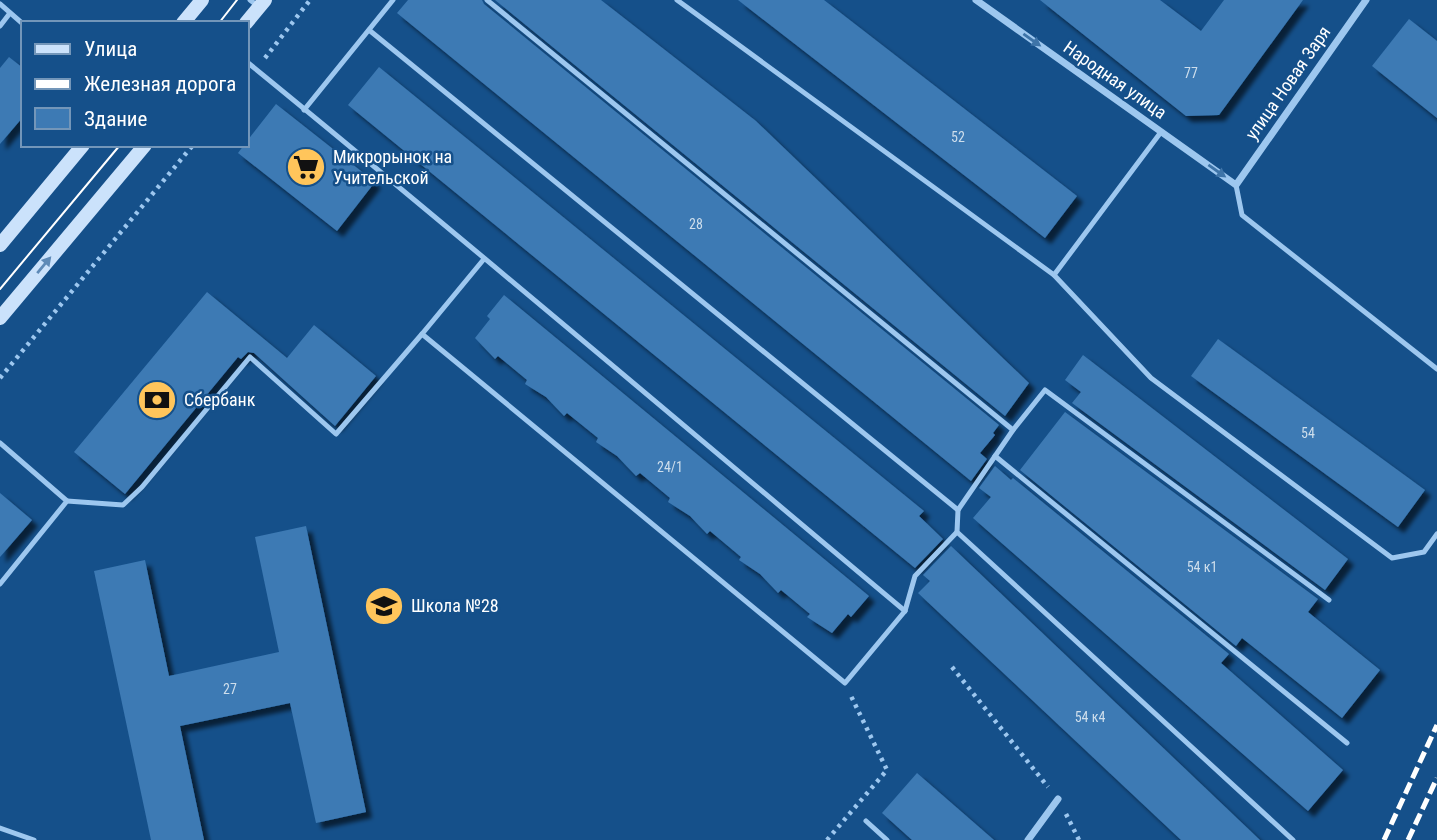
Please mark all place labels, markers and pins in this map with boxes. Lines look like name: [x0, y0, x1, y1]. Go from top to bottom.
supermarket icon: Микрорынок на Учительской: [285, 146, 327, 188]
place label: Микрорынок на Учительской: [333, 146, 452, 188]
bank icon: Сбербанк: [136, 379, 178, 421]
place label: Сбербанк: [184, 389, 256, 410]
school or university icon: Школа №28: [363, 585, 405, 627]
place label: Школа №28: [411, 595, 499, 616]

